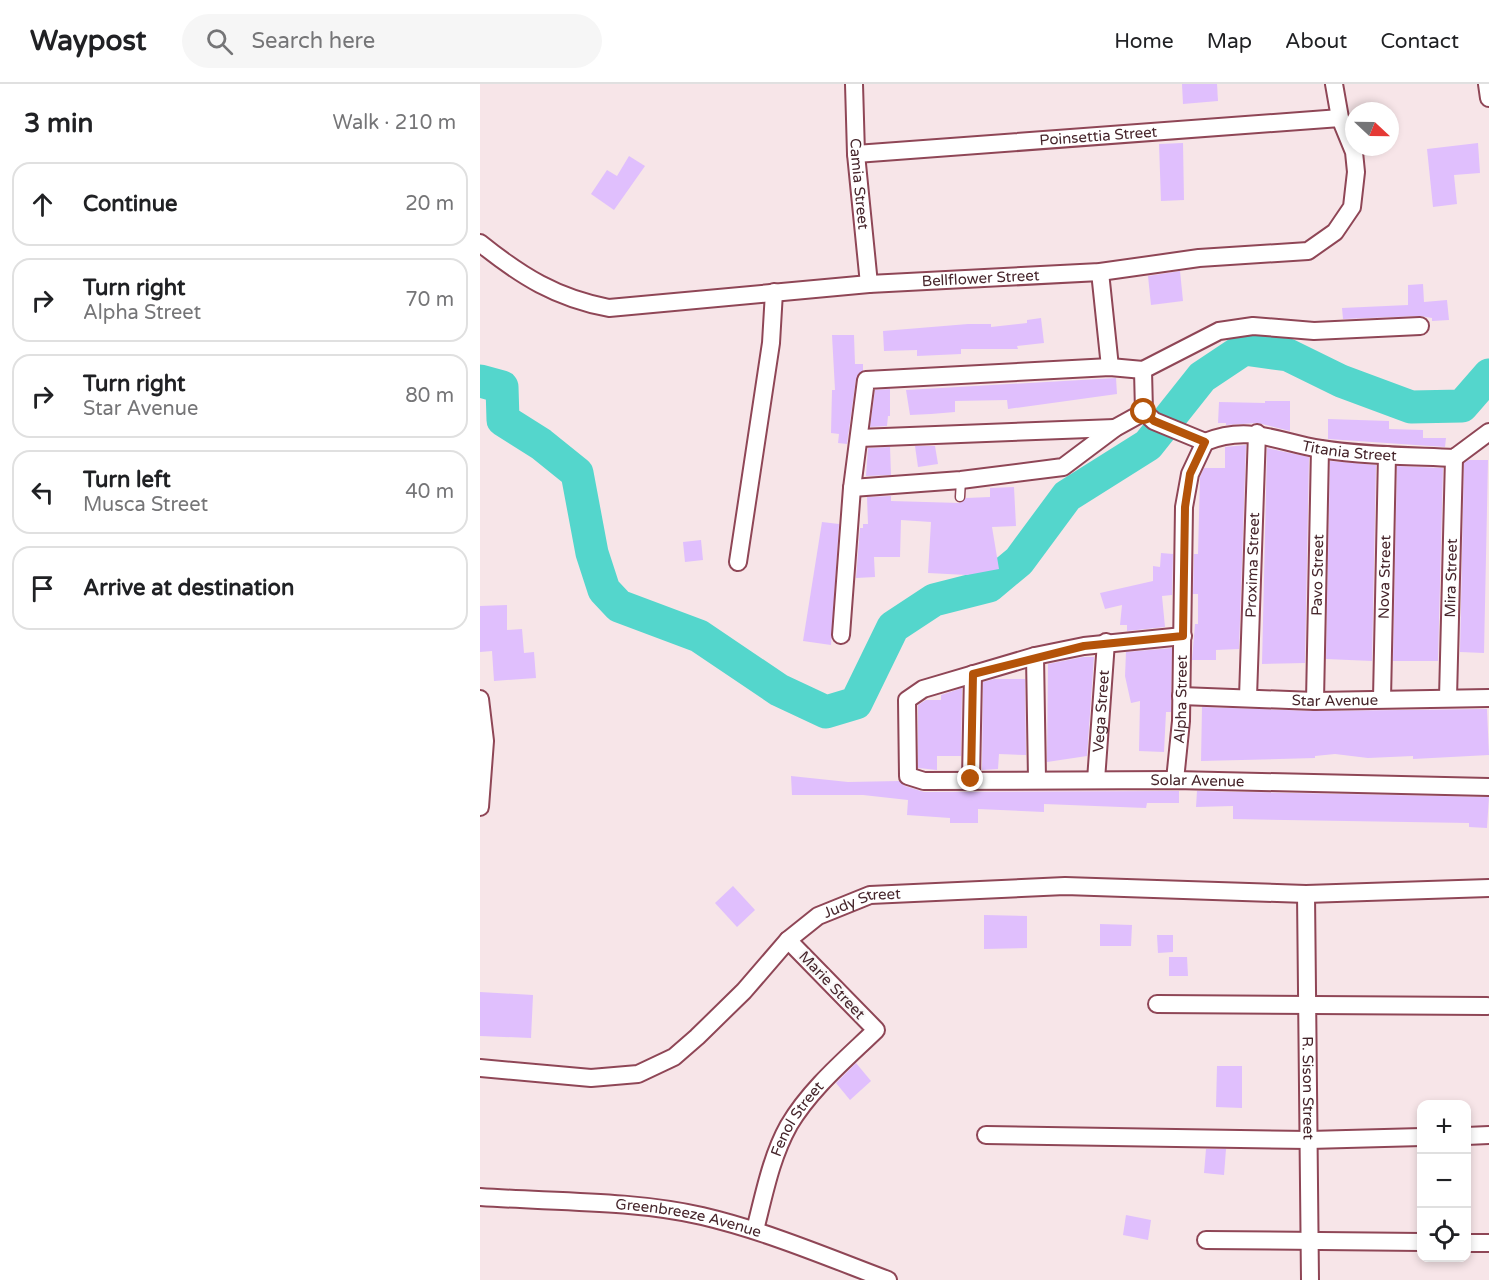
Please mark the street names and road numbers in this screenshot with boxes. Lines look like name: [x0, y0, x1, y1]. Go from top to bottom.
street label: Poinsettia Street: [1039, 123, 1158, 149]
street label: Camia Street: [847, 138, 873, 231]
street label: Bellflower Street: [921, 266, 1040, 290]
street label: Titania Street: [1300, 437, 1397, 465]
street label: Proxima Street: [1242, 512, 1263, 618]
street label: Pavo Street: [1308, 534, 1327, 616]
street label: Nova Street: [1375, 535, 1394, 619]
street label: Mira Street: [1441, 538, 1461, 618]
street label: Alpha Street: [1170, 655, 1191, 744]
street label: Vega Street: [1089, 669, 1113, 753]
street label: Star Avenue: [1291, 691, 1378, 710]
street label: Solar Avenue: [1151, 771, 1245, 791]
street label: Judy Street: [820, 885, 901, 922]
street label: Marie Street: [795, 947, 869, 1023]
street label: R. Sison Street: [1298, 1036, 1318, 1140]
street label: Fenol Street: [767, 1077, 828, 1159]
street label: Greenbreeze Avenue: [615, 1195, 764, 1241]

